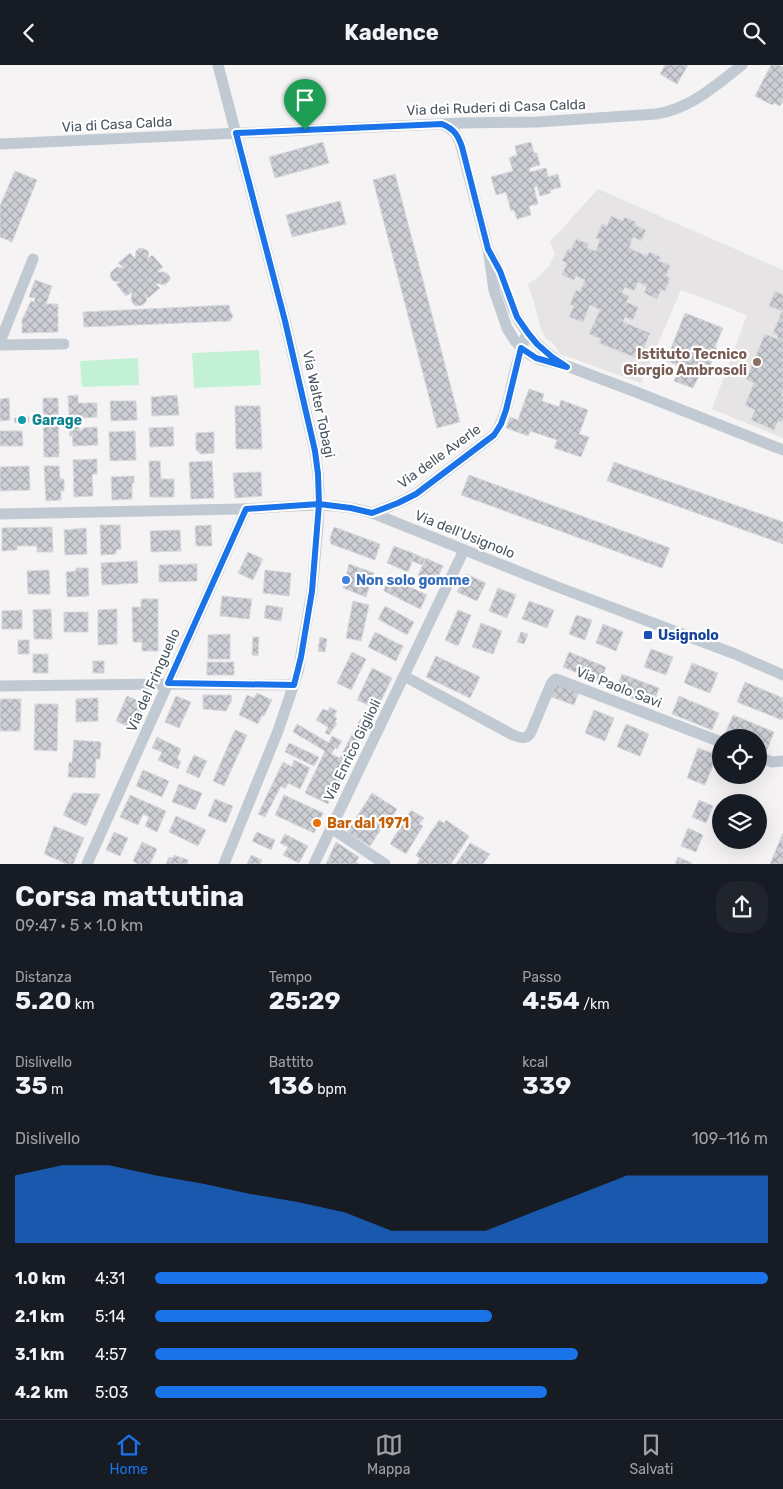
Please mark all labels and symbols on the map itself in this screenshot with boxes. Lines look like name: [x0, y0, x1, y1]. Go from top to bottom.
pin: [284, 79, 326, 130]
street label: Via dei Ruderi di Casa Calda: [406, 96, 586, 119]
street label: Via di Casa Calda: [61, 113, 173, 136]
place label: Istituto Tecnico Giorgio Ambrosoli: [623, 346, 747, 379]
street label: Via Walter Tobagi: [299, 349, 338, 459]
marker: Istituto Tecnico Giorgio Ambrosoli: [751, 356, 763, 368]
place label: Garage: [32, 412, 82, 429]
marker: Garage: [16, 414, 28, 426]
street label: Via delle Averle: [394, 421, 484, 492]
street label: Via dell'Usignolo: [412, 507, 517, 562]
place label: Non solo gomme: [356, 572, 470, 589]
marker: Non solo gomme: [340, 574, 352, 586]
street label: Via del Fringuello: [123, 626, 184, 735]
place label: Usignolo: [658, 627, 719, 644]
marker: Usignolo: [642, 629, 654, 641]
street label: Via Paolo Savi: [573, 663, 664, 712]
street label: Via Enrico Giglioli: [320, 696, 385, 804]
place label: Bar dal 1971: [327, 815, 409, 832]
marker: Bar dal 1971: [311, 817, 323, 829]

